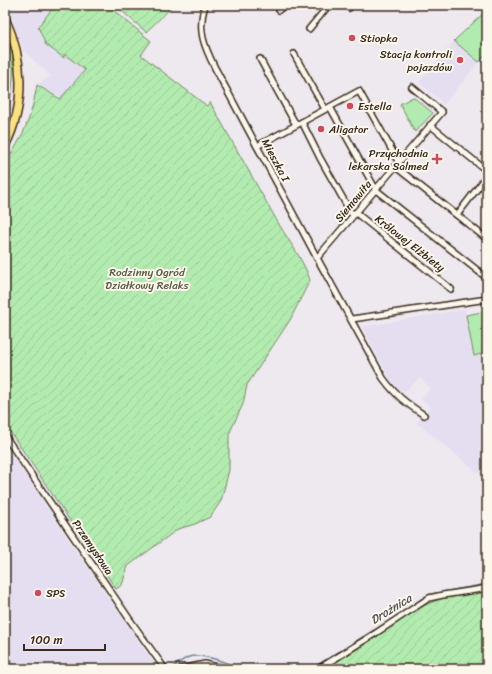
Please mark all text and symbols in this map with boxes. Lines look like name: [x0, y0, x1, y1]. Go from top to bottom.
place label: Stiopka: [360, 29, 398, 48]
marker: Stiopka: [347, 33, 357, 43]
place label: Stacja kontroli pojazdów: [380, 45, 453, 77]
marker: Stacja kontroli pojazdów: [455, 55, 465, 65]
place label: Estella: [358, 97, 392, 116]
marker: Estella: [345, 101, 355, 111]
place label: Aligator: [328, 120, 369, 139]
marker: Aligator: [316, 124, 326, 134]
street label: Mieszka I: [256, 135, 295, 186]
place label: Przychodnia lekarska Salmed: [349, 144, 429, 176]
marker: Przychodnia lekarska Salmed: [431, 153, 443, 165]
street label: Siemowita: [330, 176, 377, 227]
street label: Królowej Elżbiety: [370, 210, 449, 277]
park label: Rodzinny Ogród Działkowy Relaks: [105, 263, 190, 295]
street label: Przemysłowa: [67, 516, 119, 579]
place label: SPS: [46, 584, 65, 603]
water label: Drożnica: [366, 587, 417, 630]
marker: SPS: [33, 588, 43, 598]
scale bar: [24, 626, 105, 652]
text: 100 m: [30, 629, 63, 651]

